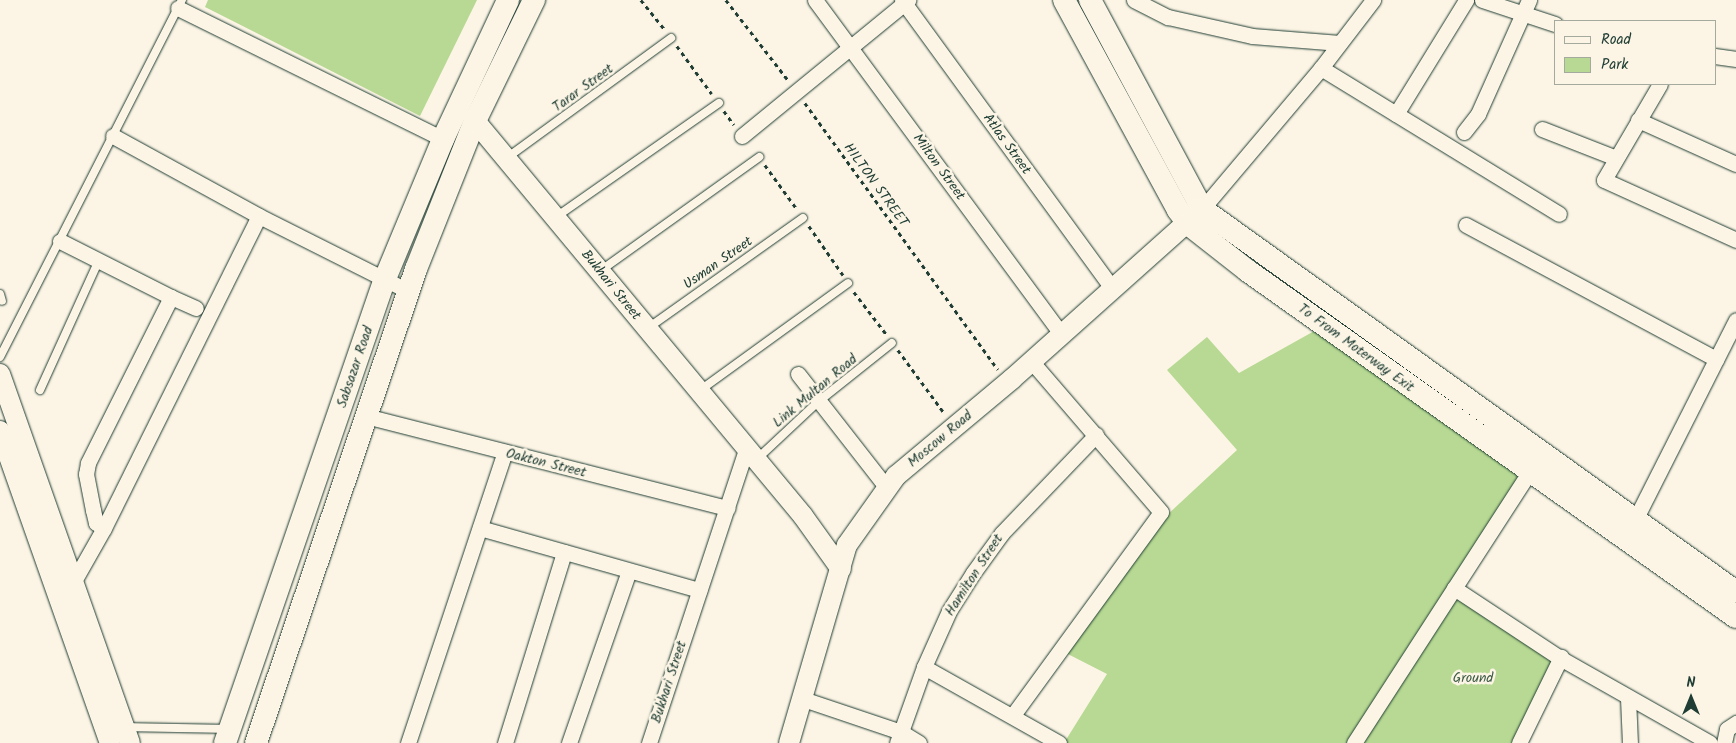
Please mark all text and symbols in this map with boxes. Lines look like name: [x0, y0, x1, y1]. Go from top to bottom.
legend: [1554, 20, 1716, 85]
text: Road: [1601, 28, 1631, 52]
text: Park: [1601, 53, 1628, 77]
street label: Tarar Street: [549, 60, 617, 116]
street label: Atlas Street: [979, 110, 1035, 178]
street label: Milton Street: [909, 130, 969, 204]
street label: HILTON STREET: [840, 140, 912, 230]
street label: Usman Street: [680, 233, 756, 293]
street label: Bukhari Street: [578, 247, 644, 323]
street label: To From Moterway Exit: [1295, 300, 1417, 396]
street label: Sabsazar Road: [333, 324, 377, 410]
street label: Link Multan Road: [769, 351, 861, 431]
street label: Moscow Road: [904, 407, 976, 471]
street label: Oakton Street: [504, 445, 588, 481]
street label: Hamilton Street: [941, 531, 1007, 619]
street label: Bukhari Street: [648, 639, 690, 725]
park label: Ground: [1453, 670, 1493, 686]
text: N: [1687, 672, 1695, 694]
north arrow: [1666, 673, 1716, 723]

